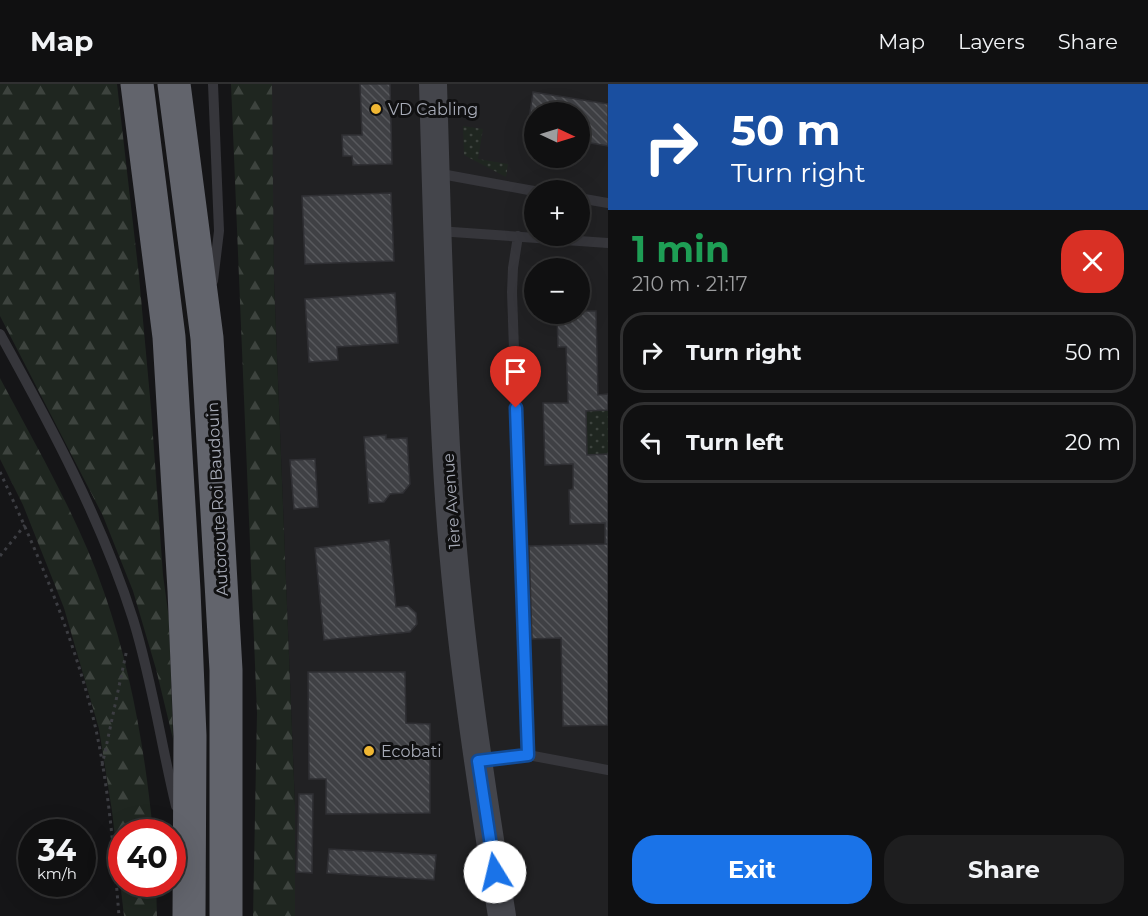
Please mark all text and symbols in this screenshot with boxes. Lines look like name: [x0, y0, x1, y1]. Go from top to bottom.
text: Map: [30, 24, 93, 58]
text: Map: [878, 29, 925, 54]
text: Layers: [958, 29, 1025, 54]
text: Share: [1058, 29, 1118, 54]
place label: VD Cabling: [388, 100, 478, 119]
marker: VD Cabling: [369, 102, 383, 116]
north arrow: [524, 102, 590, 168]
map controls: [524, 102, 590, 324]
text: 50 m: [731, 104, 840, 156]
icon: right: [632, 108, 710, 186]
text: Turn right: [731, 156, 866, 189]
button: +: [524, 180, 590, 246]
text: 1 min: [632, 227, 730, 271]
button: close: [1061, 230, 1124, 293]
button: −: [524, 258, 590, 324]
text: 210 m · 21:17: [632, 272, 748, 296]
icon: right: [635, 336, 668, 369]
text: Turn right: [686, 339, 801, 366]
text: 50 m: [1065, 339, 1121, 366]
pin: [490, 346, 541, 408]
icon: arrive: [499, 355, 532, 388]
street label: Autoroute Roi Baudouin: [203, 401, 232, 597]
icon: left: [635, 426, 668, 459]
text: Turn left: [686, 429, 784, 456]
text: 20 m: [1065, 429, 1121, 456]
street label: 1ère Avenue: [439, 452, 464, 549]
place label: Ecobati: [381, 742, 442, 761]
marker: Ecobati: [362, 744, 376, 758]
speed limit sign: 40: [108, 819, 186, 897]
text: 34: [38, 832, 76, 869]
button: Exit: [632, 835, 872, 904]
button: Share: [884, 835, 1124, 904]
position arrow: [463, 840, 527, 904]
text: km/h: [37, 864, 77, 883]

